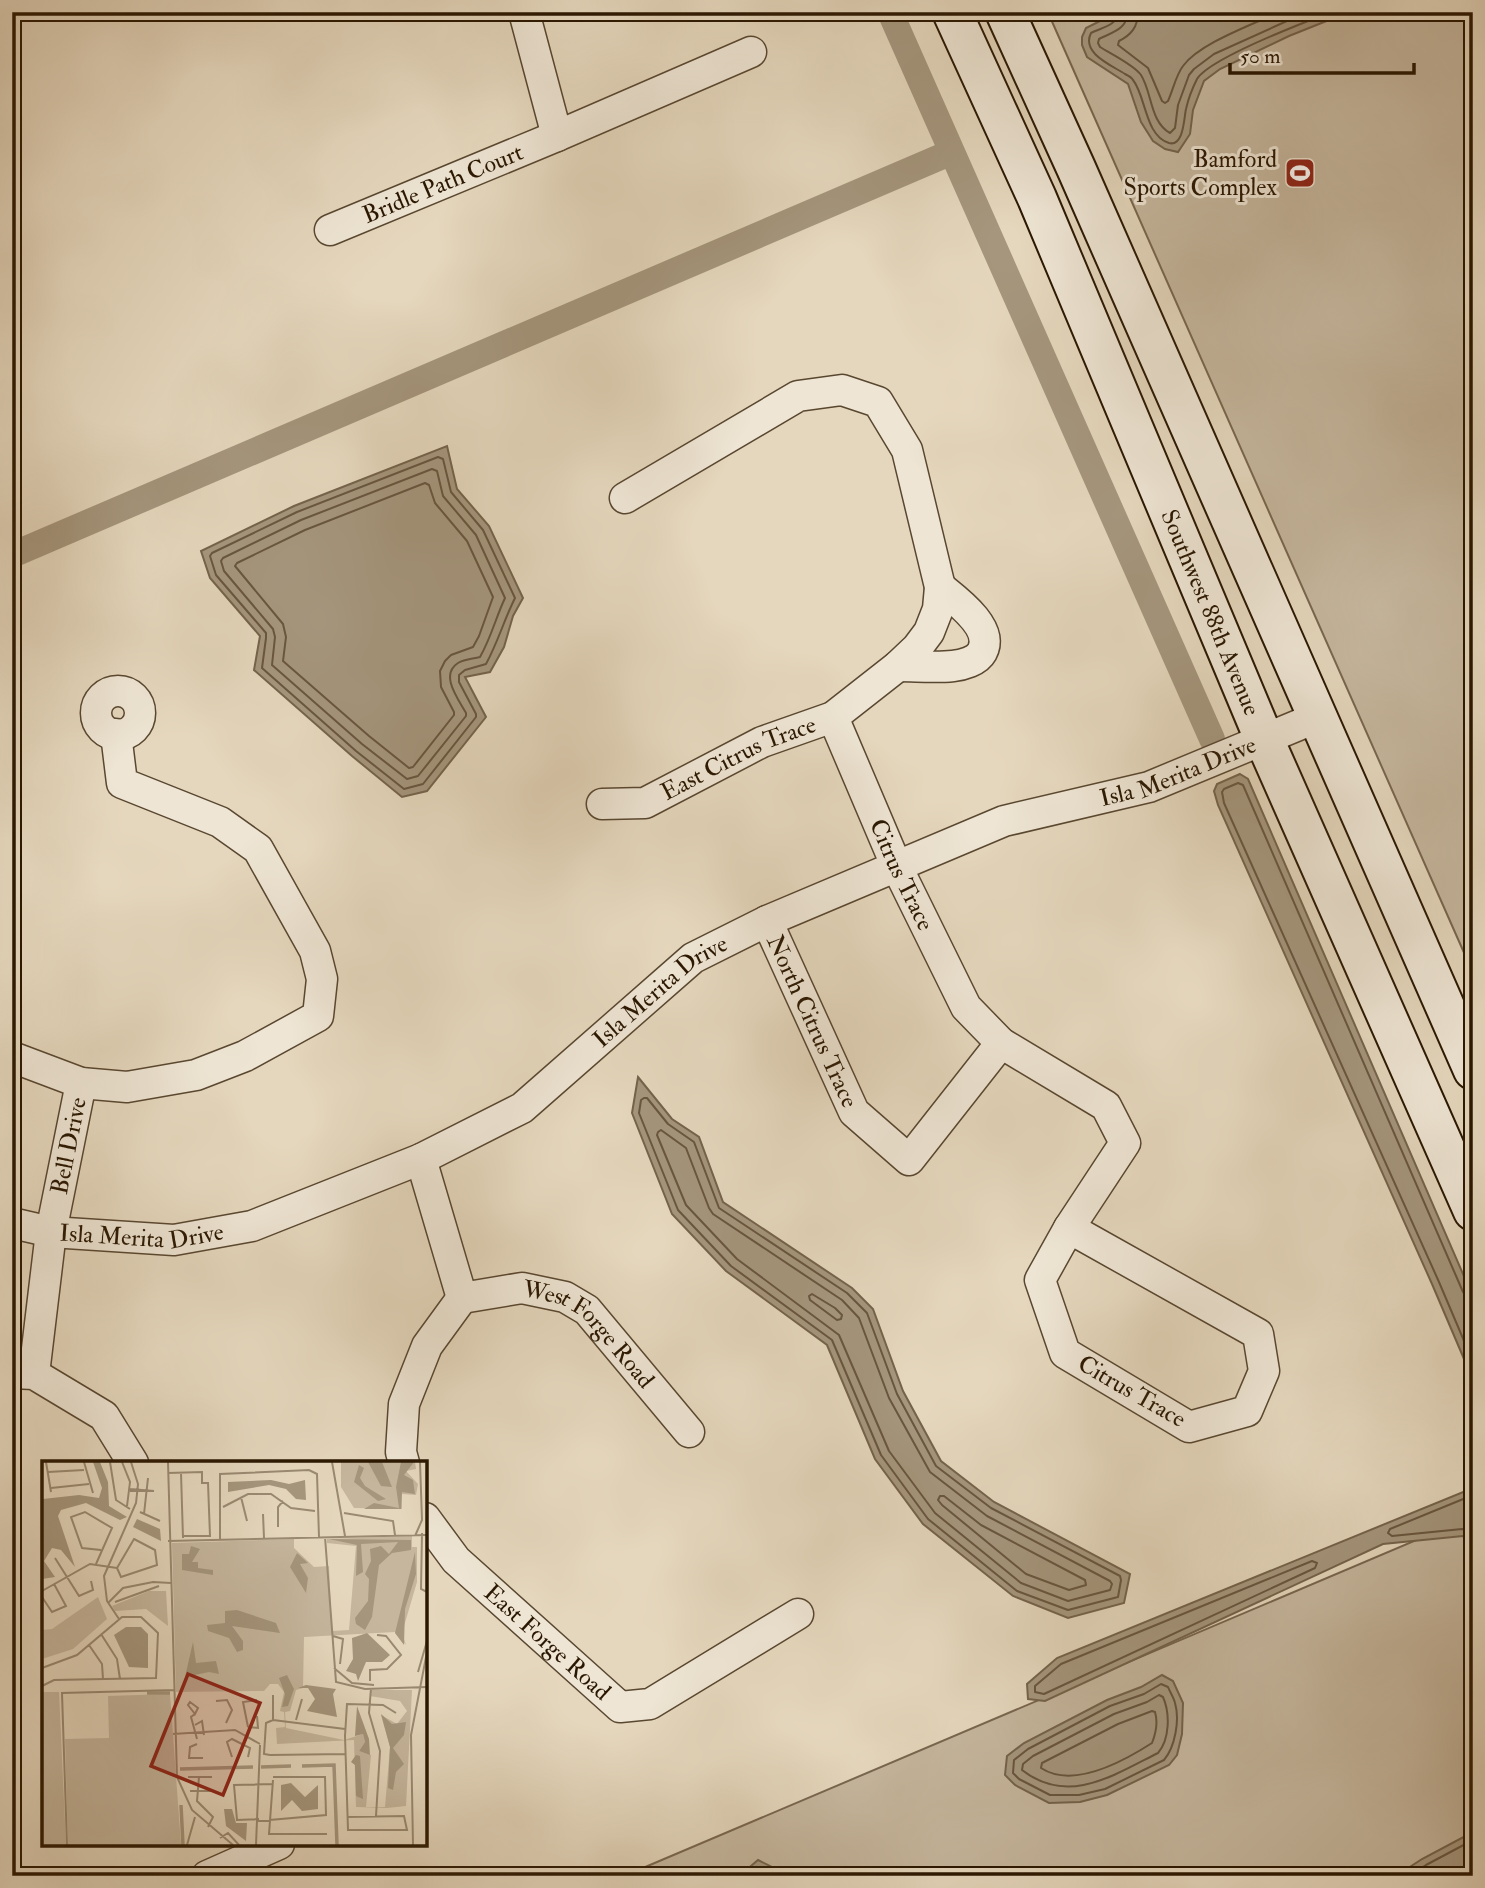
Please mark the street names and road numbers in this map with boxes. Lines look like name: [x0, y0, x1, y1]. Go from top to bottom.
street label: Bridle Path Court: [358, 137, 528, 231]
street label: Southwest 88th Avenue: [1153, 505, 1267, 720]
street label: East Citrus Trace: [656, 709, 820, 808]
street label: Isla Merita Drive: [1097, 729, 1261, 814]
street label: Citrus Trace: [862, 814, 941, 936]
street label: Isla Merita Drive: [587, 928, 733, 1055]
street label: North Citrus Trace: [759, 930, 865, 1113]
street label: Bell Drive: [44, 1095, 94, 1197]
street label: Isla Merita Drive: [59, 1216, 226, 1257]
street label: West Forge Road: [519, 1273, 661, 1395]
street label: Citrus Trace: [1072, 1348, 1191, 1435]
street label: East Forge Road: [477, 1577, 617, 1707]

